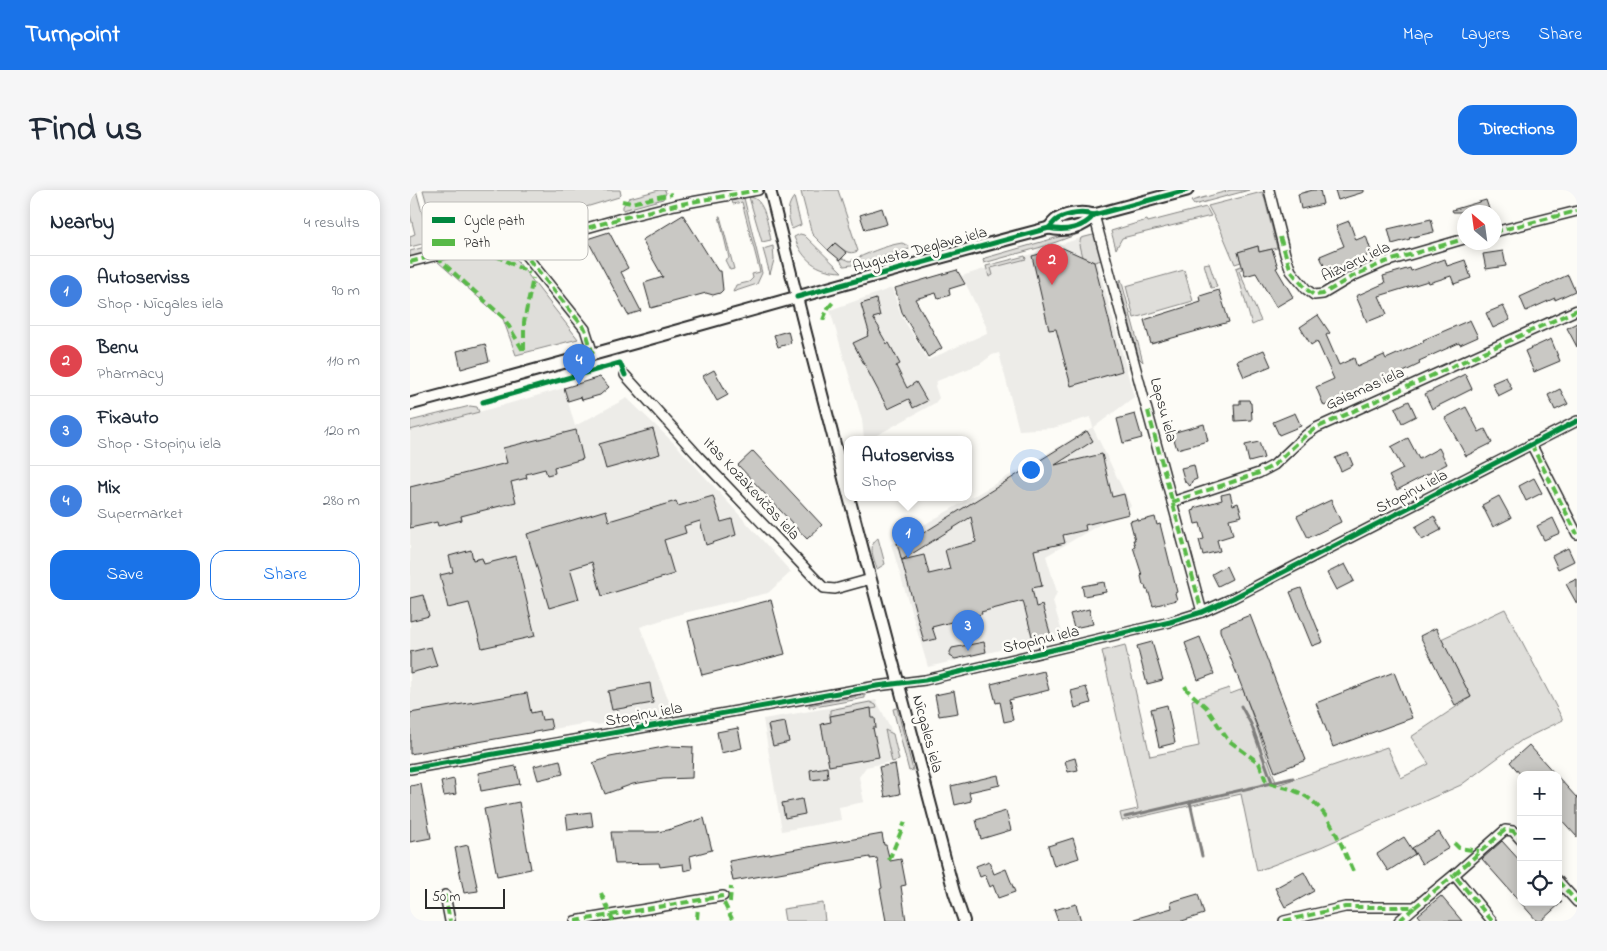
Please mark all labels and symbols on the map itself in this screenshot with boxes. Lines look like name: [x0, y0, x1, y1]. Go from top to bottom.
legend: [422, 202, 588, 260]
north arrow: [1457, 205, 1502, 250]
text: Cycle path: [464, 211, 525, 233]
street label: Augusta Deglava iela: [850, 220, 990, 280]
text: Path: [464, 233, 490, 254]
street label: Aizvaru iela: [1318, 236, 1394, 288]
pin: 2: [1036, 244, 1068, 285]
pin: 4: [563, 344, 595, 385]
street label: Gaismas iela: [1322, 361, 1408, 417]
street label: Lapsu iela: [1143, 375, 1183, 445]
street label: Itas Kozakevičas iela: [697, 432, 805, 546]
your location: [1018, 457, 1044, 483]
street label: Stopiņu iela: [1372, 464, 1452, 520]
pin: 1: [892, 517, 924, 558]
pin: 3: [952, 610, 984, 651]
street label: Stopiņu iela: [1000, 620, 1082, 660]
street label: Nīcgales iela: [905, 692, 949, 776]
street label: Stopiņu iela: [604, 696, 684, 734]
scale bar: [425, 886, 505, 909]

